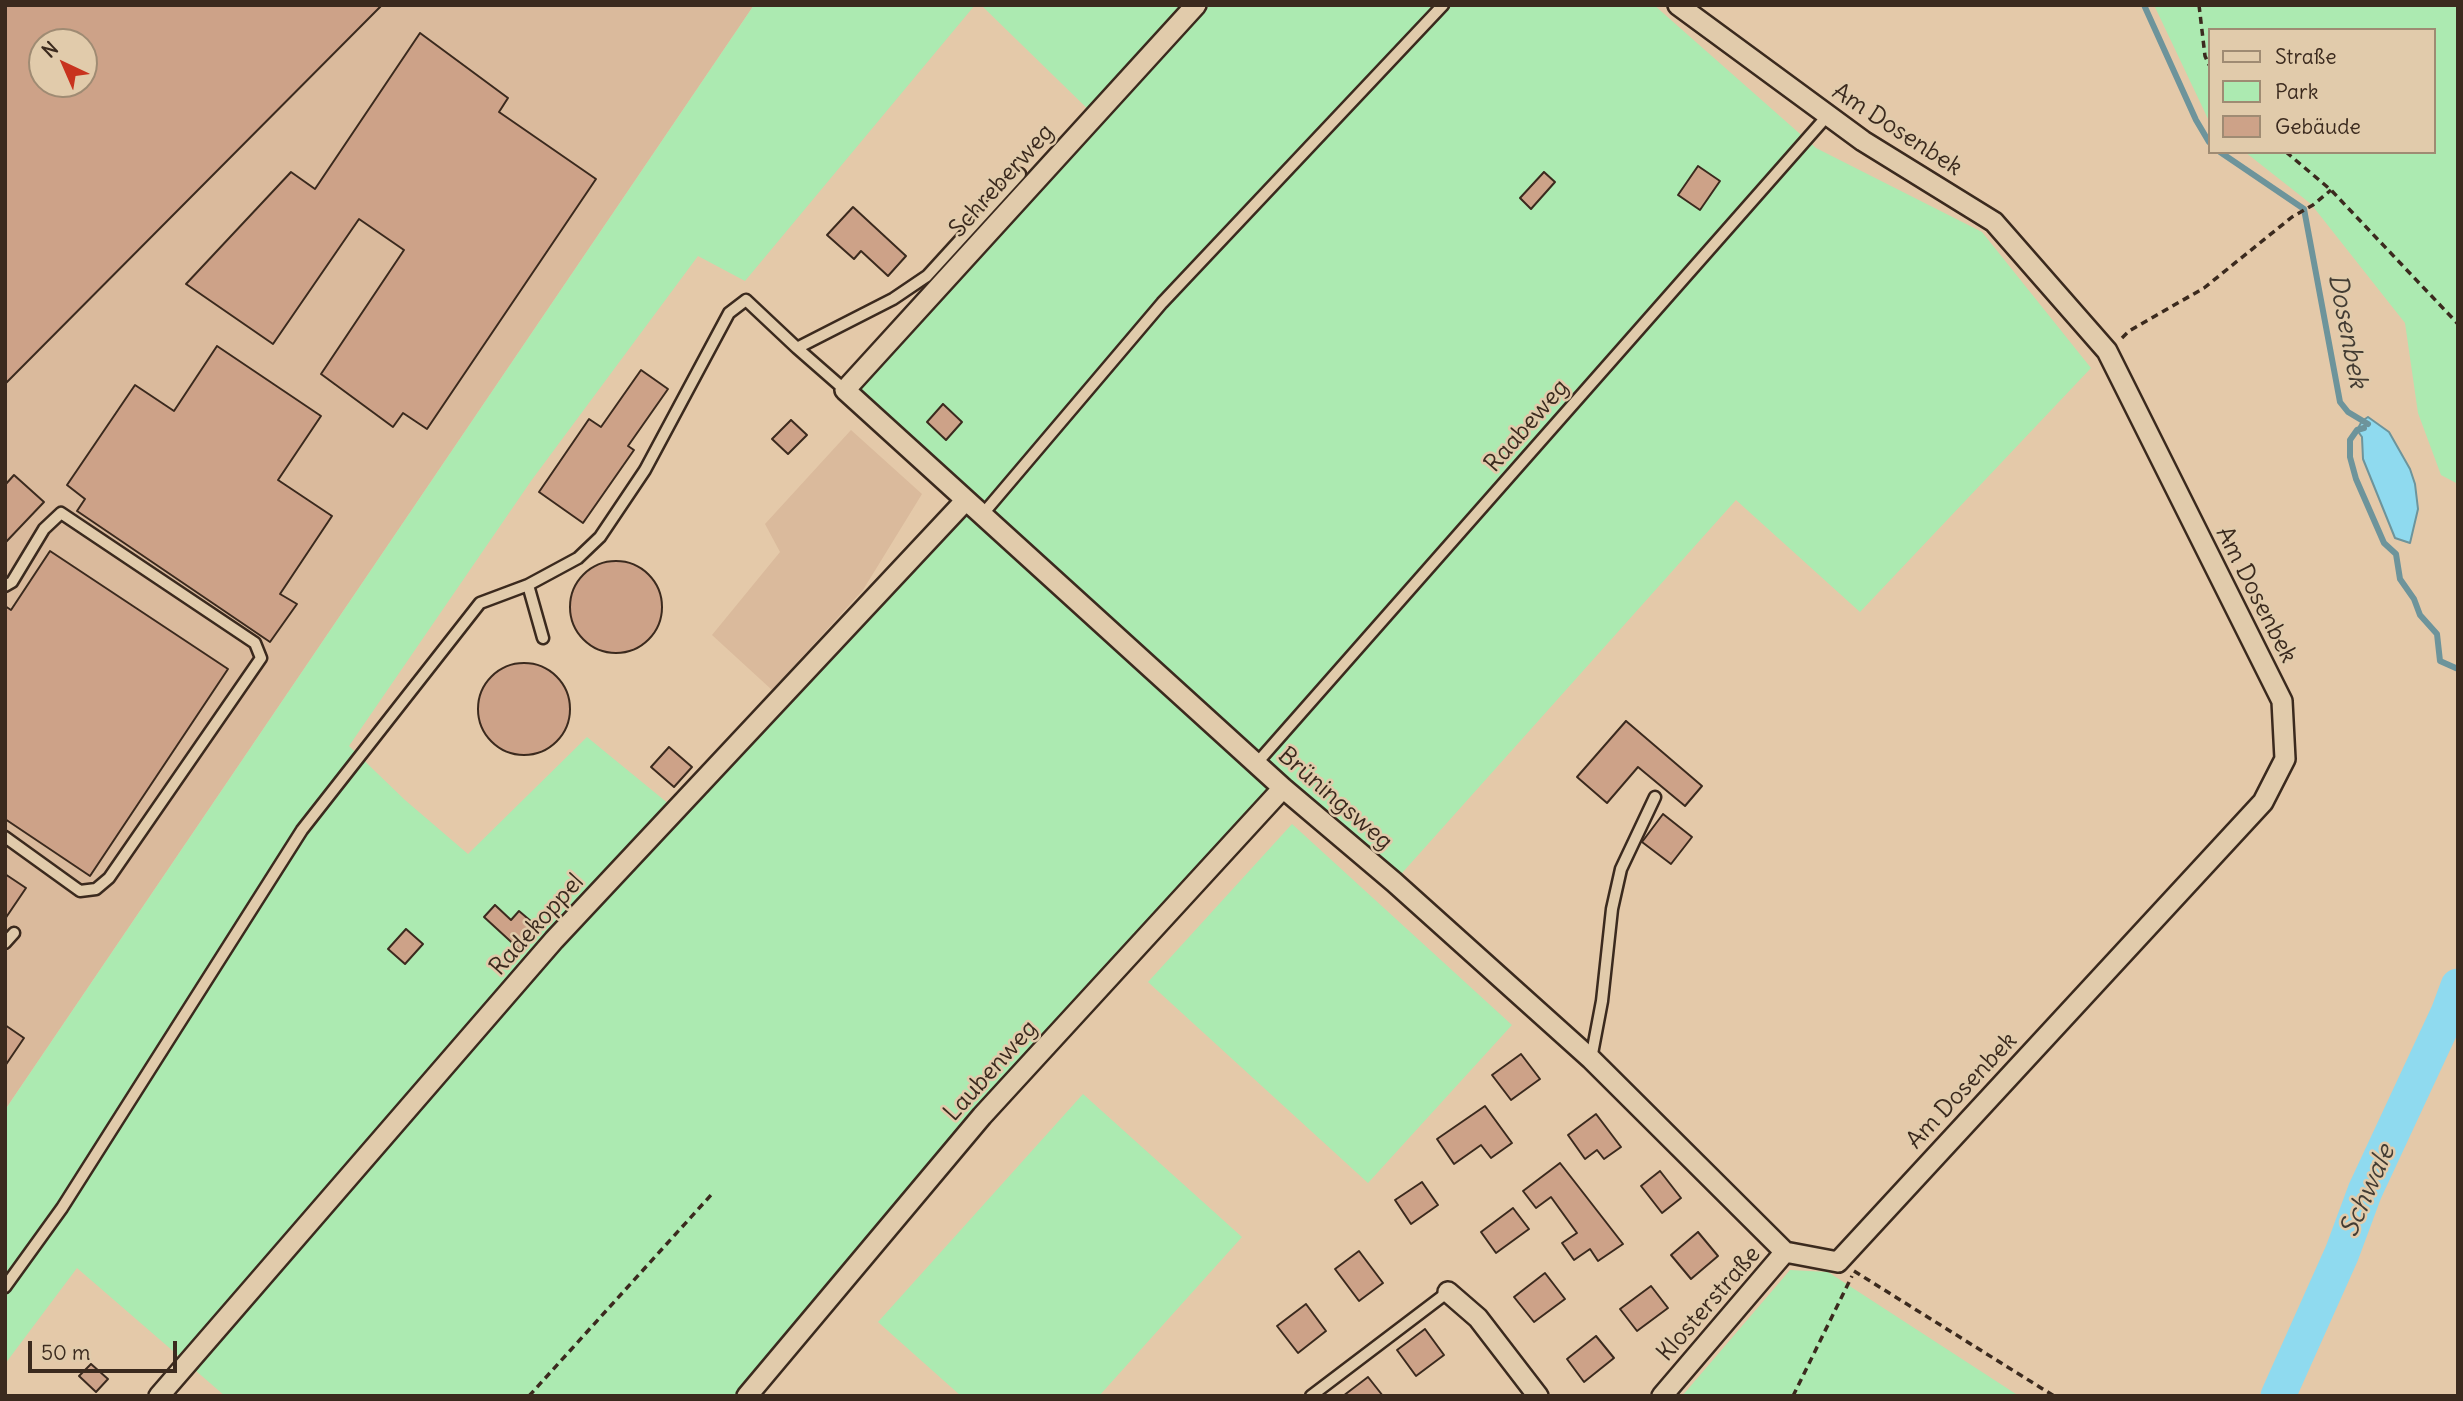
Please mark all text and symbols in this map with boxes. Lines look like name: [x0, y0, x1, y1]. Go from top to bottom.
north arrow: [28, 28, 98, 98]
legend: [2208, 28, 2435, 154]
text: N: [37, 36, 63, 63]
text: Straße: [2275, 43, 2336, 70]
street label: Am Dosenbek: [1827, 77, 1967, 183]
text: Park: [2275, 78, 2318, 105]
text: Gebäude: [2275, 113, 2361, 140]
street label: Schreberweg: [944, 118, 1060, 244]
water label: Dosenbek: [2321, 271, 2373, 391]
street label: Raabeweg: [1479, 374, 1575, 478]
street label: Am Dosenbek: [2209, 522, 2303, 668]
street label: Brüningsweg: [1272, 741, 1398, 857]
street label: Radekoppel: [484, 868, 590, 982]
street label: Laubenweg: [938, 1015, 1044, 1127]
street label: Am Dosenbek: [1901, 1027, 2023, 1155]
water label: Schwale: [2334, 1140, 2402, 1242]
street label: Klosterstraße: [1651, 1240, 1767, 1368]
scale bar: [32, 1328, 180, 1372]
text: 50 m: [41, 1339, 90, 1366]

